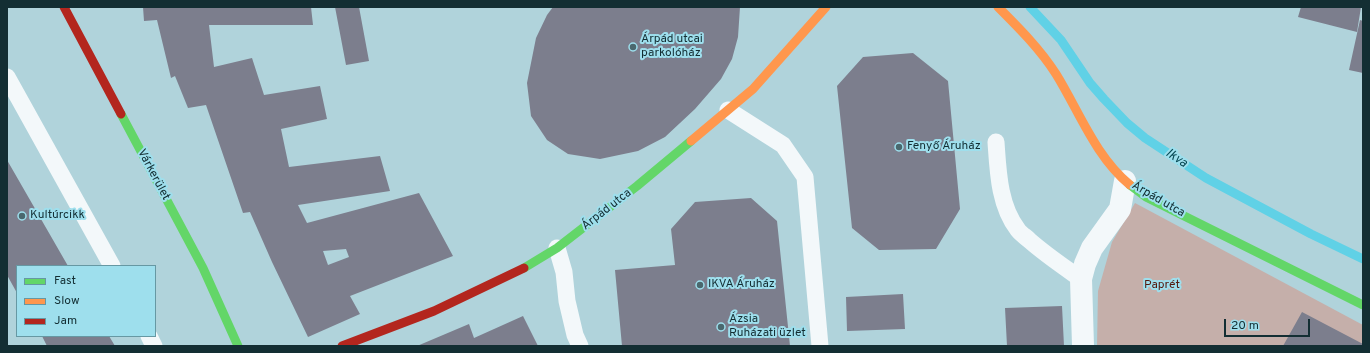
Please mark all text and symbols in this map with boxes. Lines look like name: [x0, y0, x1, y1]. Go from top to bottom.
place label: Árpád utcai parkolóház: [641, 33, 703, 61]
marker: Árpád utcai parkolóház: [628, 42, 638, 52]
place label: Fenyő Áruház: [907, 140, 981, 154]
marker: Fenyő Áruház: [894, 142, 904, 152]
water label: Ikva: [1162, 146, 1190, 172]
street label: Várkerület: [134, 147, 172, 203]
street label: Árpád utca: [1129, 179, 1187, 221]
street label: Árpád utca: [579, 186, 635, 234]
place label: Kultúrcikk: [30, 209, 85, 223]
marker: Kultúrcikk: [17, 211, 27, 221]
legend: [16, 265, 156, 337]
text: Fast: [54, 273, 76, 289]
place label: IKVA Áruház: [708, 278, 775, 292]
park label: Paprét: [1144, 279, 1180, 293]
marker: IKVA Áruház: [695, 280, 705, 290]
text: Slow: [54, 293, 80, 309]
scale bar: [1226, 311, 1312, 337]
text: Jam: [54, 313, 77, 329]
place label: Ázsia Ruházati üzlet: [729, 313, 806, 341]
text: 20 m: [1231, 318, 1259, 334]
marker: Ázsia Ruházati üzlet: [716, 322, 726, 332]

